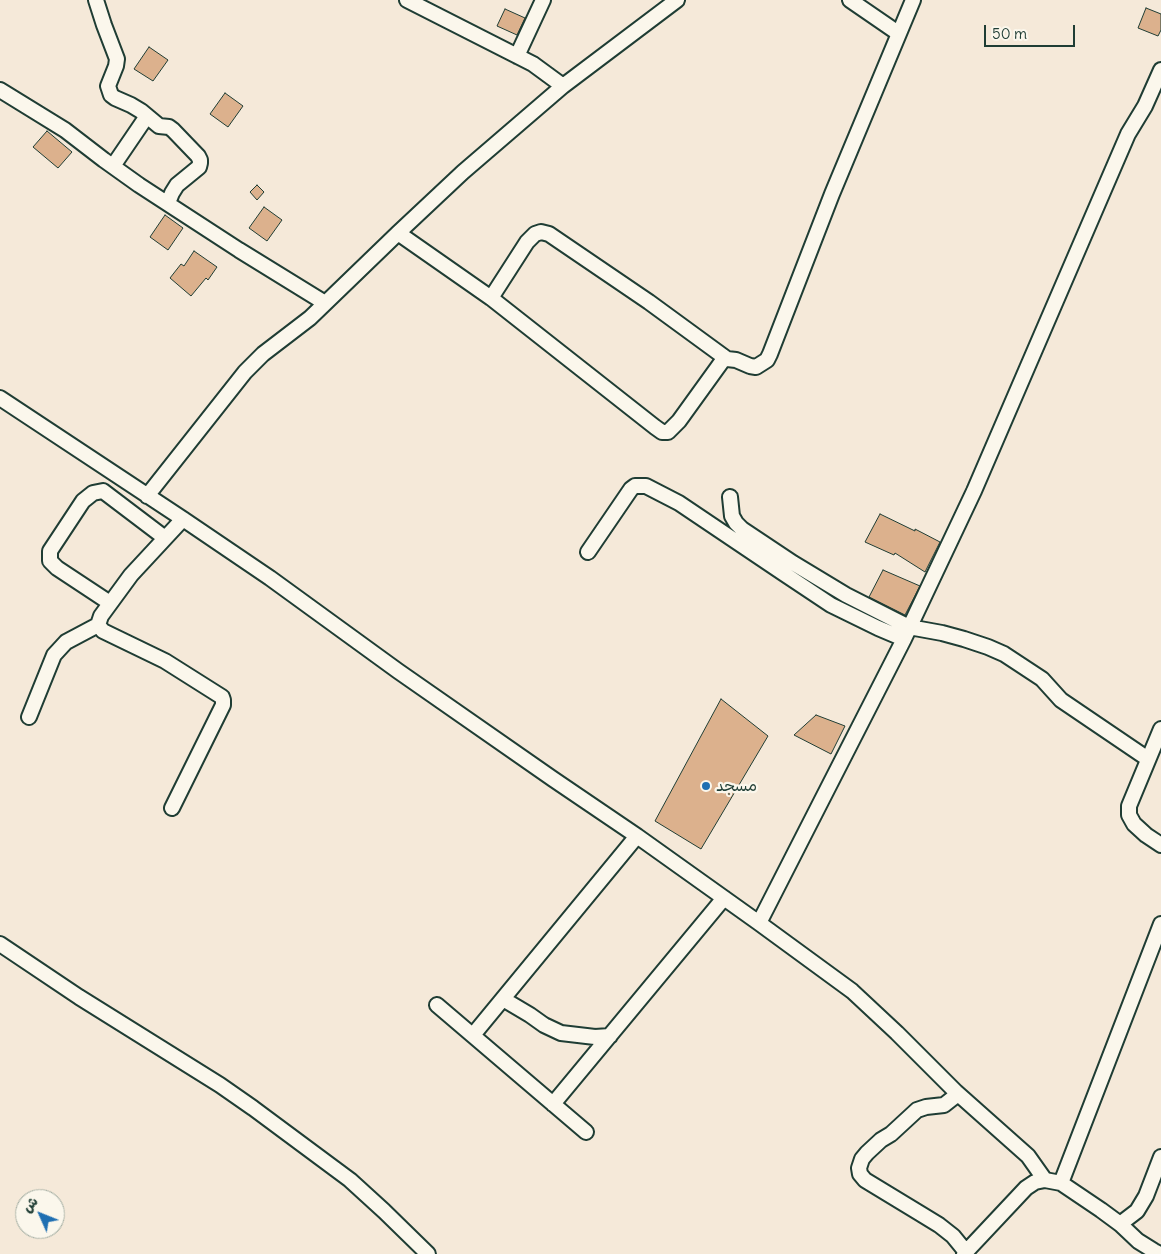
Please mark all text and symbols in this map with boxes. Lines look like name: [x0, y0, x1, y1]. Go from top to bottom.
scale bar: [986, 15, 1077, 47]
text: 50 m: [992, 24, 1027, 43]
place label: مسجد: [716, 776, 757, 796]
marker: مسجد: [700, 780, 712, 792]
north arrow: [15, 1189, 65, 1239]
text: ش: [18, 1192, 42, 1216]

